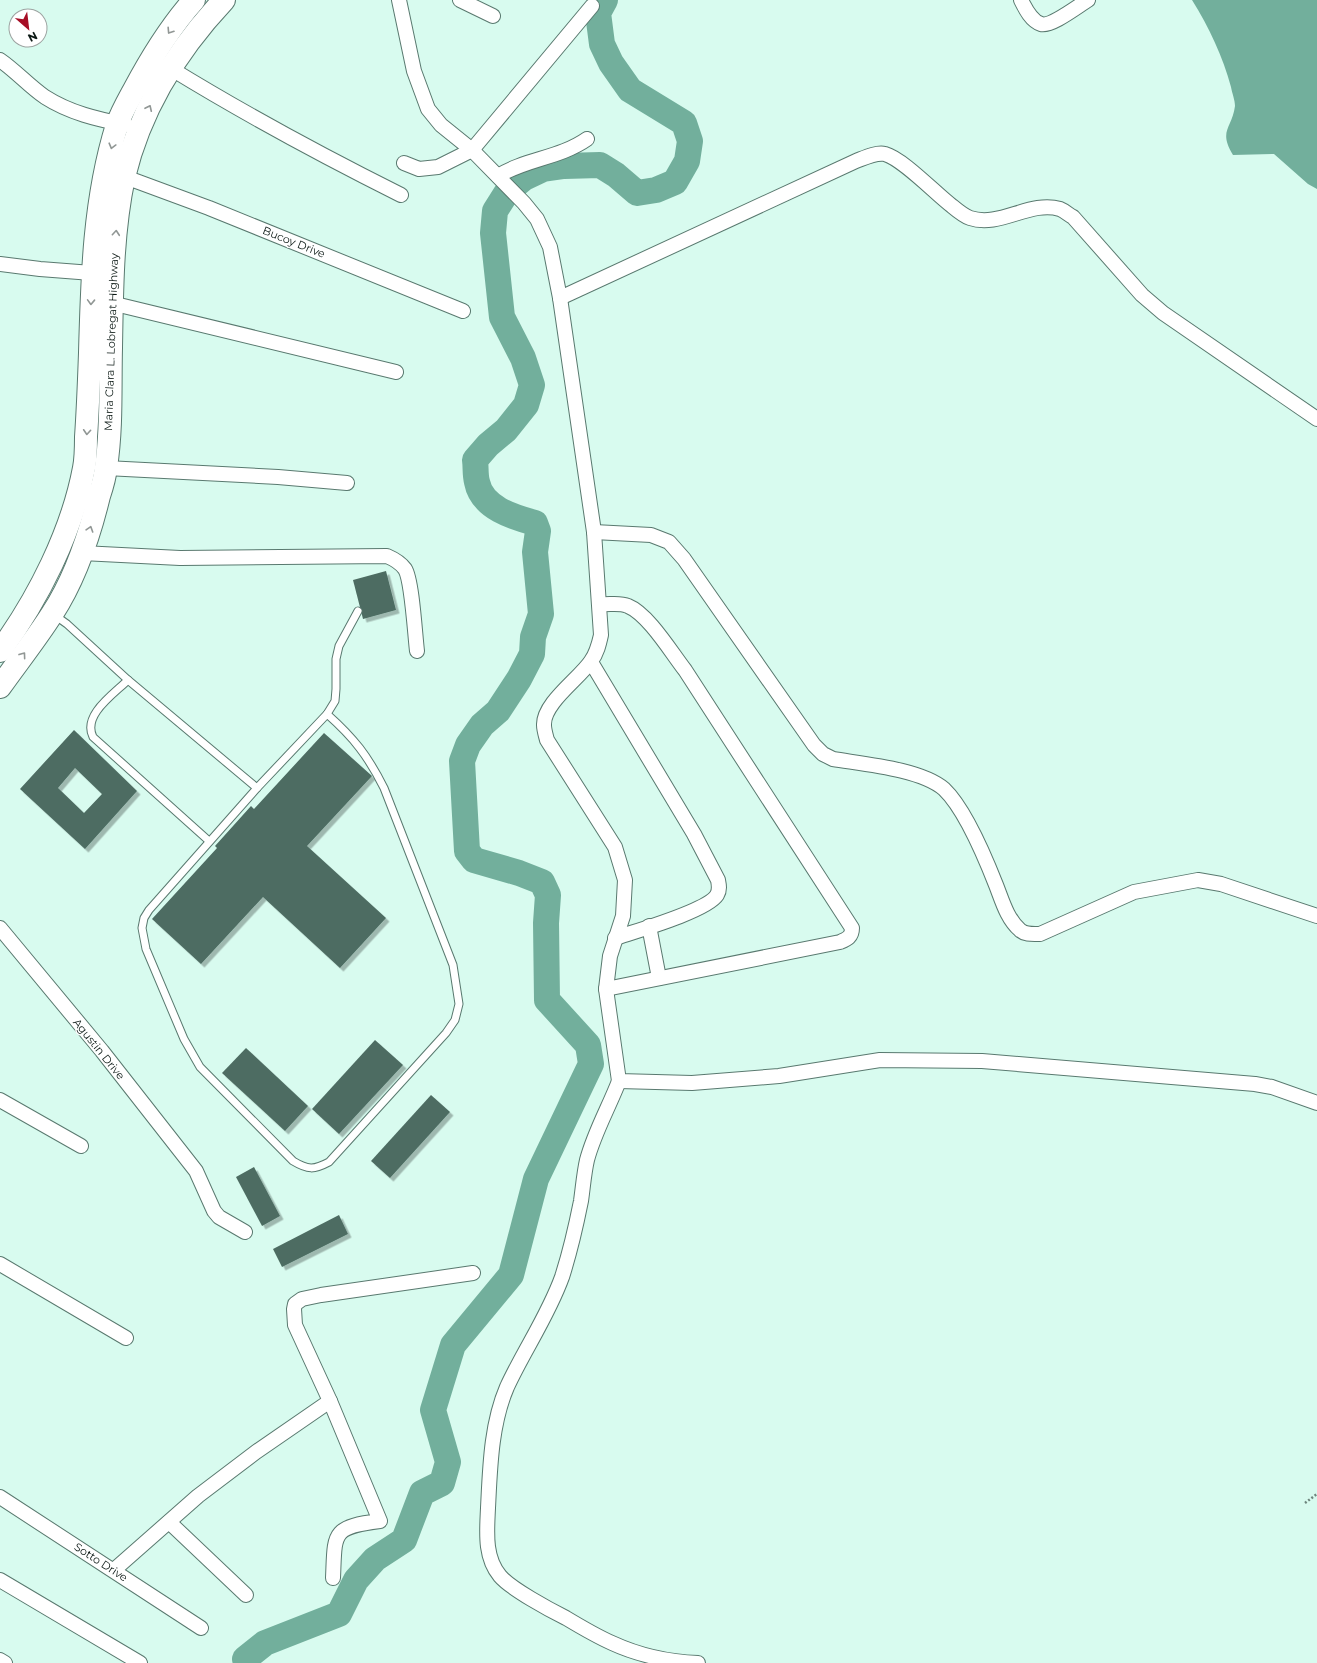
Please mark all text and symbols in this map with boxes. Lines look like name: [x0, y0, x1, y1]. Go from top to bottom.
north arrow: [8, 8, 48, 48]
one-way arrow: [167, 27, 174, 34]
text: N: [25, 29, 40, 45]
one-way arrow: [144, 105, 152, 113]
one-way arrow: [108, 143, 116, 149]
street label: Bucoy Drive: [261, 223, 328, 261]
one-way arrow: [111, 230, 120, 236]
street label: Maria Clara L. Lobregat Highway: [101, 253, 121, 431]
one-way arrow: [87, 299, 95, 305]
one-way arrow: [82, 429, 91, 435]
one-way arrow: [85, 525, 93, 532]
one-way arrow: [18, 652, 26, 659]
street label: Agustin Drive: [70, 1016, 128, 1083]
street label: Sotto Drive: [72, 1540, 131, 1585]

